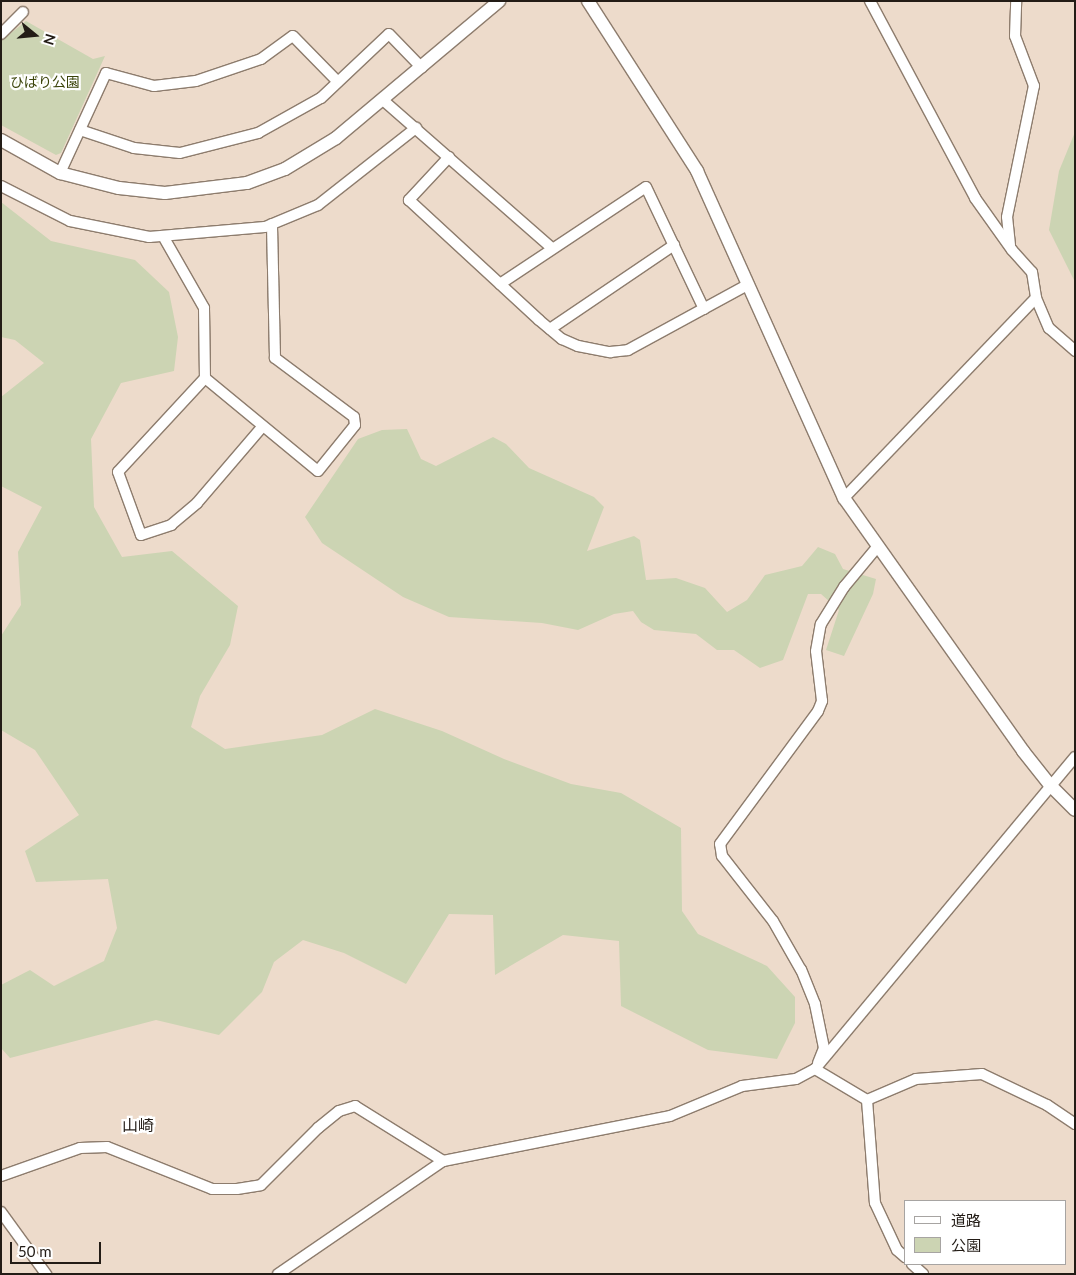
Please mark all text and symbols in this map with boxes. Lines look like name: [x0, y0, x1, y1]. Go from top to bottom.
north arrow: [10, 10, 60, 60]
text: N: [40, 32, 60, 47]
park label: ひばり公園: [10, 74, 80, 90]
district label: 山崎: [122, 1115, 154, 1135]
legend: [904, 1200, 1066, 1265]
text: 道路: [951, 1211, 981, 1229]
scale bar: [12, 1232, 104, 1264]
text: 公園: [951, 1236, 981, 1254]
text: 50 m: [18, 1242, 52, 1260]

